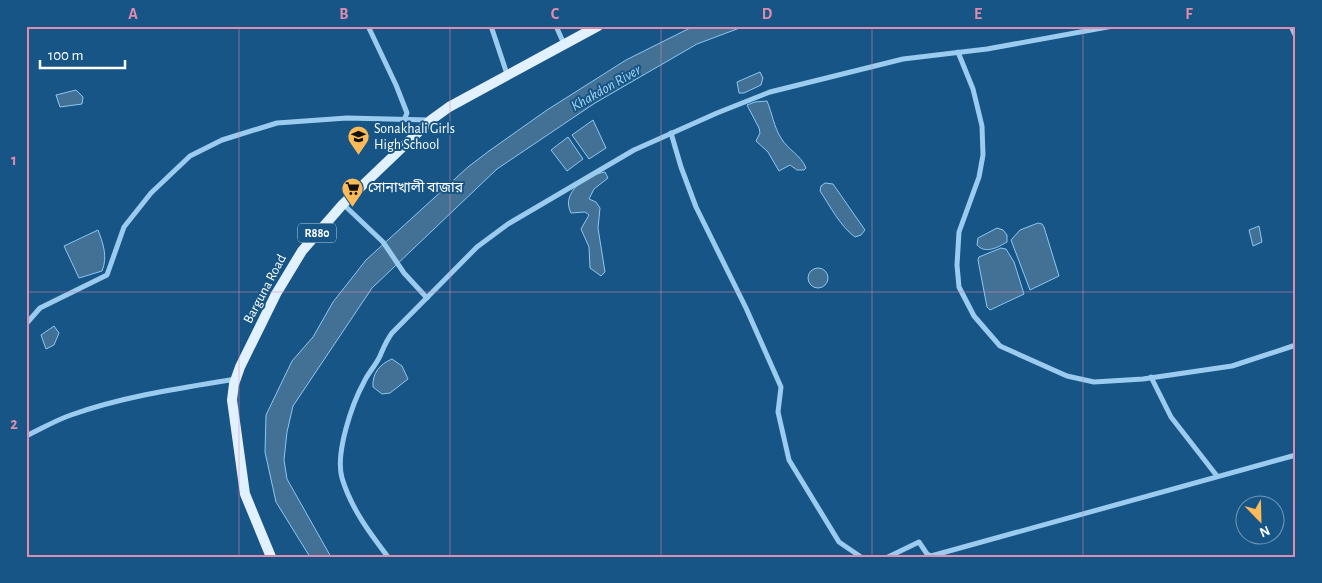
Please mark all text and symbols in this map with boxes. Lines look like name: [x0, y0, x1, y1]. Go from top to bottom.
text: A: [128, 6, 138, 22]
text: B: [339, 6, 349, 22]
text: C: [551, 6, 560, 22]
text: D: [762, 6, 773, 22]
text: E: [974, 6, 982, 22]
text: F: [1185, 6, 1193, 22]
scale bar: [40, 38, 125, 70]
text: 100 m: [48, 48, 83, 63]
water label: Khakdon River: [569, 61, 644, 114]
place label: Sonakhali Girls High School: [374, 122, 455, 152]
school or university icon: Sonakhali Girls High School: [346, 125, 370, 156]
text: 1: [11, 152, 17, 168]
supermarket icon: সোনাখালী বাজার: [340, 176, 364, 207]
place label: সোনাখালী বাজার: [368, 179, 464, 195]
road number: R880: [298, 224, 336, 242]
street label: Barguna Road: [241, 252, 289, 326]
text: 2: [10, 416, 18, 432]
north arrow: [1234, 496, 1284, 546]
text: N: [1257, 523, 1272, 539]

